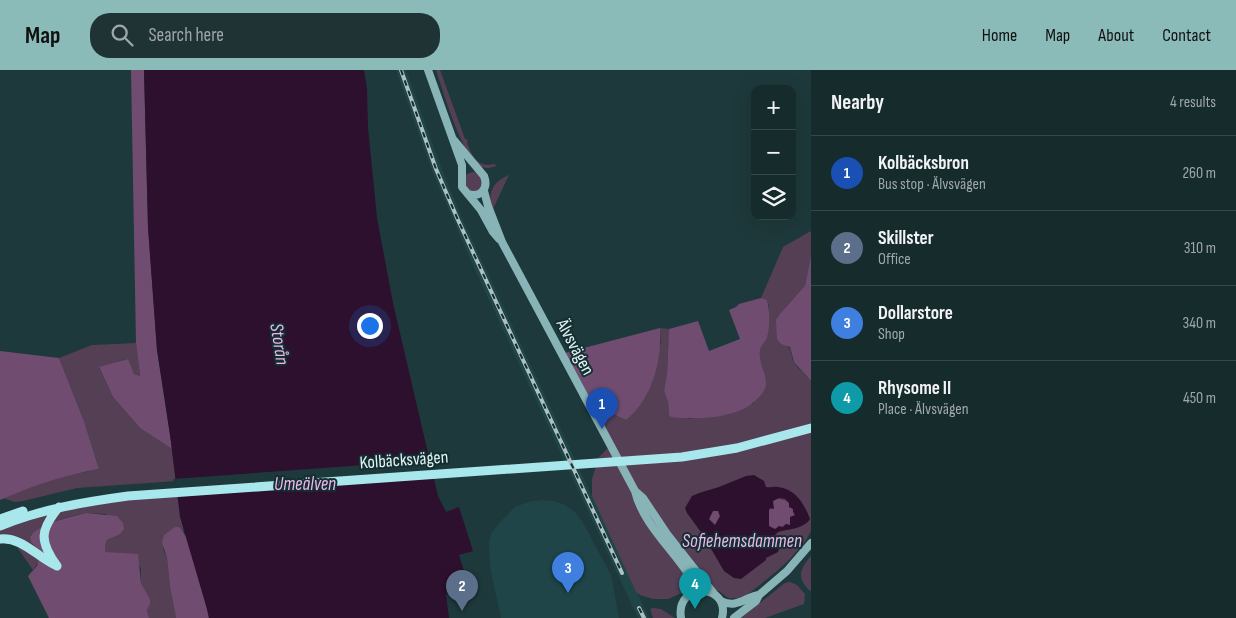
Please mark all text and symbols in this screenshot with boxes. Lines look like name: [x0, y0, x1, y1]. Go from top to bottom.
search box: [90, 13, 440, 58]
text: Map: [25, 21, 60, 50]
icon: search: [108, 21, 136, 49]
text: Search here: [148, 24, 224, 47]
text: Home: [982, 25, 1017, 46]
text: Map: [1045, 25, 1070, 46]
text: About: [1098, 25, 1134, 46]
text: Contact: [1162, 25, 1211, 46]
map controls: [751, 85, 796, 220]
button: +: [751, 85, 796, 130]
text: Nearby: [831, 90, 884, 115]
text: 4 results: [1170, 93, 1216, 112]
button: −: [751, 130, 796, 175]
text: Kolbäcksbron: [878, 152, 969, 175]
text: 1: [844, 164, 850, 183]
text: 260 m: [1182, 164, 1216, 183]
button: layers: [751, 175, 796, 220]
text: Bus stop · Älvsvägen: [878, 175, 986, 194]
text: Skillster: [878, 227, 934, 250]
text: 2: [843, 239, 851, 258]
text: 310 m: [1184, 239, 1216, 258]
text: Office: [878, 250, 911, 269]
text: Dollarstore: [878, 302, 953, 325]
your location: [357, 313, 383, 339]
text: 3: [843, 314, 851, 333]
text: 340 m: [1183, 314, 1216, 333]
street label: Älvsvägen: [551, 315, 598, 379]
water label: Storån: [264, 321, 294, 367]
text: Shop: [878, 325, 905, 344]
text: Rhysome II: [878, 377, 951, 400]
pin: 1: [586, 388, 618, 429]
text: 4: [843, 389, 851, 408]
text: 450 m: [1183, 389, 1216, 408]
text: Place · Älvsvägen: [878, 400, 969, 419]
street label: Kolbäcksvägen: [359, 446, 449, 474]
water label: Umeälven: [274, 473, 336, 496]
water label: Sofiehemsdammen: [682, 530, 802, 553]
pin: 3: [552, 552, 584, 593]
pin: 4: [679, 568, 711, 609]
pin: 2: [446, 570, 478, 611]

